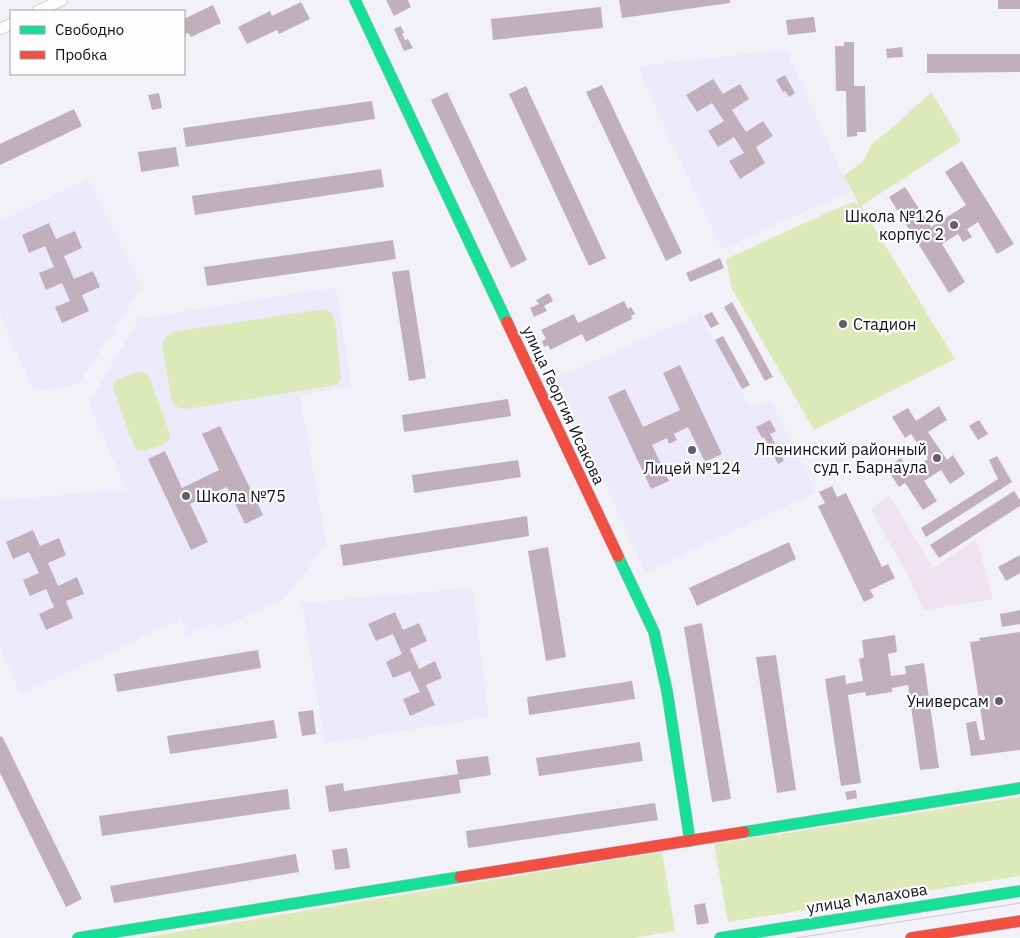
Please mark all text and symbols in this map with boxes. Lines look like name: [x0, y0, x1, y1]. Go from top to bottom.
legend: [10, 10, 185, 75]
text: Свободно: [55, 20, 124, 39]
text: Пробка: [55, 45, 107, 64]
place label: Школа №126 корпус 2: [845, 206, 944, 244]
marker: Школа №126 корпус 2: [948, 219, 960, 231]
place label: Стадион: [853, 314, 917, 334]
marker: Стадион: [837, 318, 849, 330]
street label: улица Георгия Исакова: [518, 322, 610, 488]
place label: Лпенинский районный суд г. Барнаула: [754, 439, 927, 477]
marker: Лицей №124: [686, 444, 698, 456]
marker: Лпенинский районный суд г. Барнаула: [931, 452, 943, 464]
place label: Лицей №124: [643, 458, 741, 478]
place label: Школа №75: [196, 486, 286, 506]
marker: Школа №75: [180, 490, 192, 502]
place label: Универсам: [907, 691, 989, 711]
marker: Универсам: [993, 695, 1005, 707]
street label: улица Малахова: [805, 879, 929, 917]

